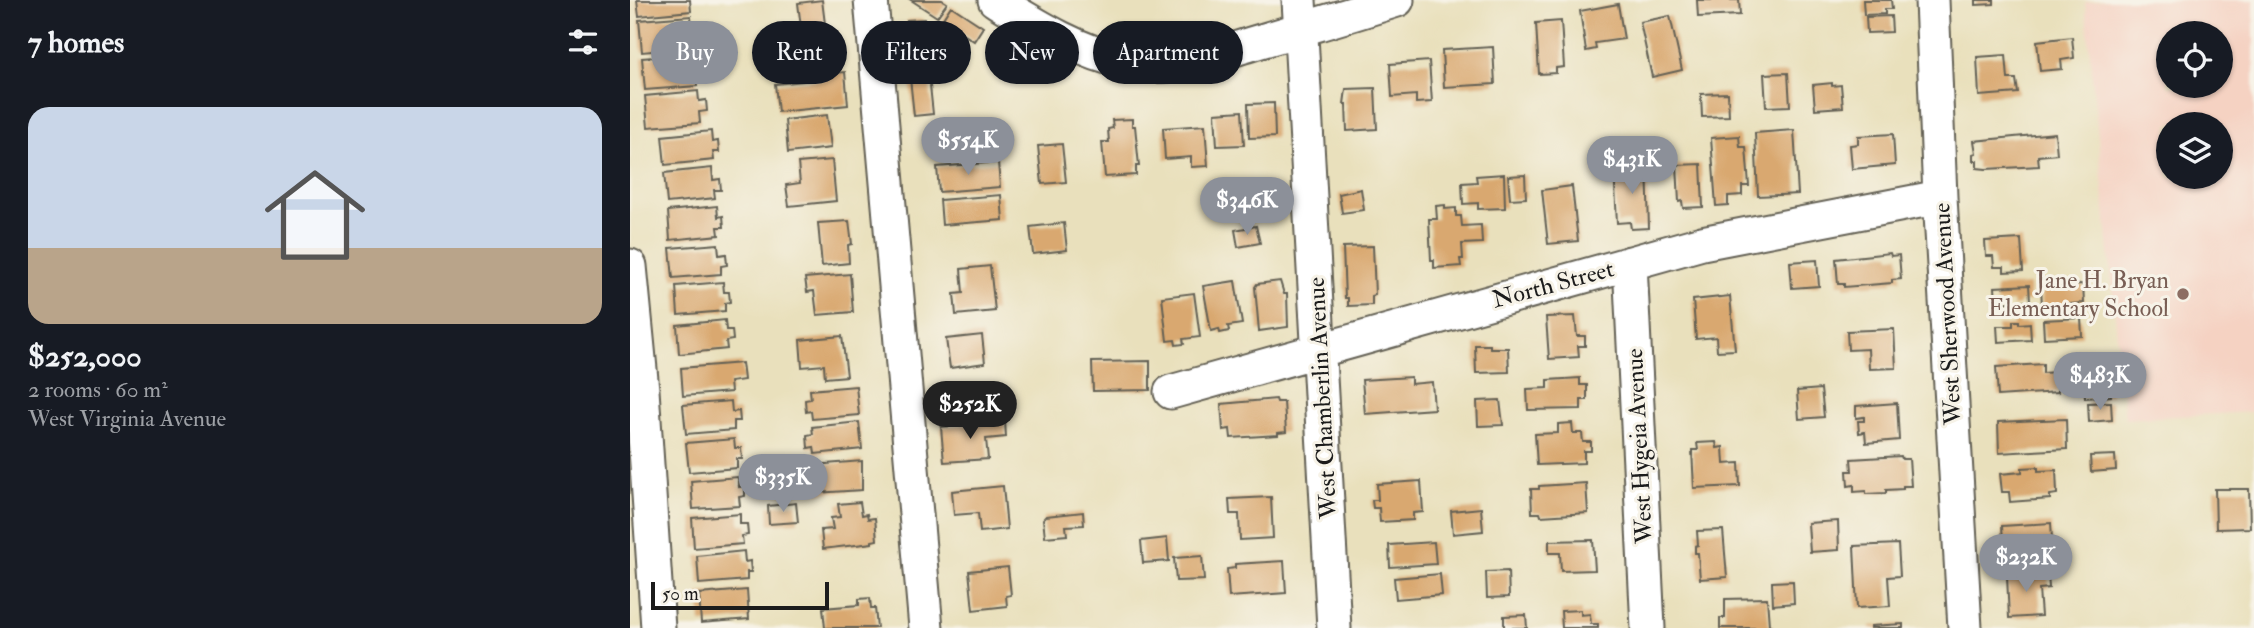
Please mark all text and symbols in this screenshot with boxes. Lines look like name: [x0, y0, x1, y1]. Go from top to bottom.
chip: Buy: [651, 21, 738, 84]
chip: Rent: [752, 21, 847, 84]
chip: Filters: [861, 21, 971, 84]
chip: New: [985, 21, 1079, 84]
chip: Apartment: [1093, 21, 1243, 84]
map controls: [2156, 21, 2233, 189]
button: locate: [2156, 21, 2233, 98]
icon: filters: [564, 23, 602, 61]
text: 7 homes: [28, 24, 124, 61]
button: layers: [2156, 112, 2233, 189]
pin: $554K: [919, 118, 1017, 177]
text: $554K: [937, 125, 999, 154]
pin: $431K: [1583, 136, 1681, 196]
text: $431K: [1603, 144, 1661, 173]
icon: home: [252, 152, 378, 278]
pin: $346K: [1198, 177, 1296, 237]
text: $346K: [1216, 185, 1278, 214]
street label: West Sherwood Avenue: [1926, 202, 1969, 427]
street label: North Street: [1489, 253, 1618, 316]
place label: Jane H. Bryan Elementary School: [1988, 265, 2169, 324]
street label: West Chamberlin Avenue: [1301, 276, 1344, 521]
marker: Jane H. Bryan Elementary School: [2175, 286, 2191, 302]
text: $252,000: [28, 338, 142, 375]
street label: West Hygeia Avenue: [1619, 347, 1660, 545]
pin: $483K: [2051, 352, 2149, 412]
text: $483K: [2069, 360, 2131, 389]
text: 2 rooms · 60 m²: [28, 375, 168, 404]
pin: $252K: [921, 382, 1019, 441]
text: $252K: [939, 389, 1001, 418]
text: West Virginia Avenue: [28, 404, 226, 433]
pin: $335K: [734, 454, 832, 514]
text: $335K: [755, 462, 811, 491]
pin: $232K: [1977, 534, 2075, 594]
text: $232K: [1995, 542, 2057, 571]
scale bar: [651, 579, 830, 611]
text: 50 m: [662, 582, 699, 606]

